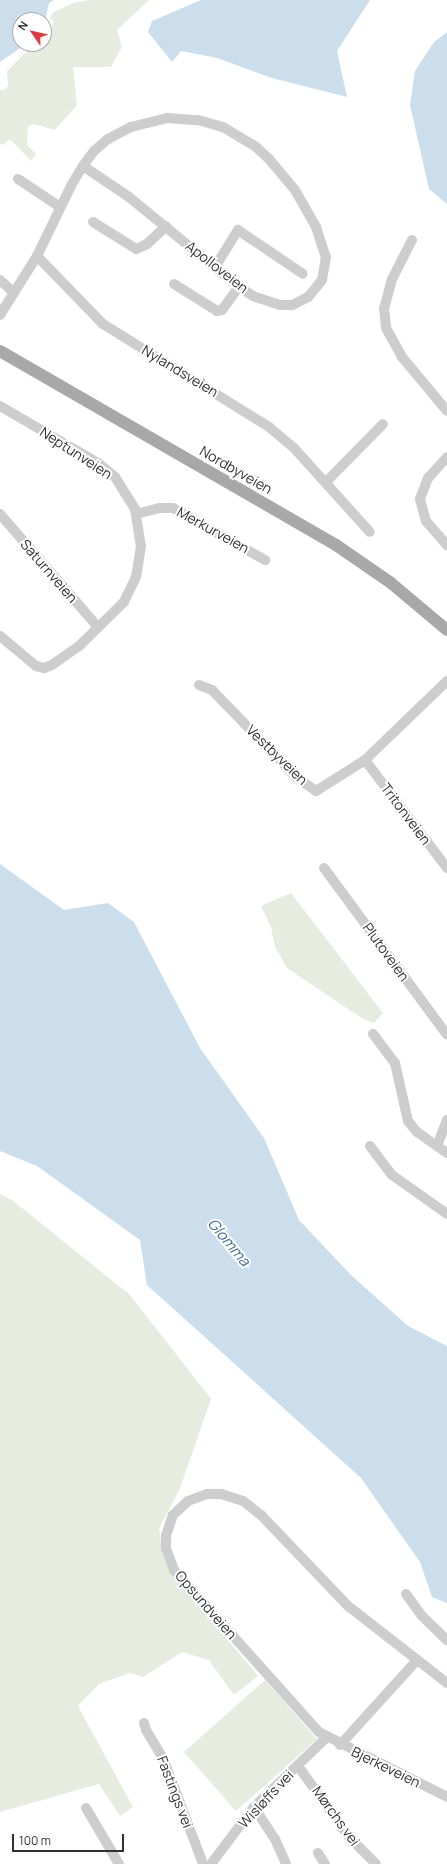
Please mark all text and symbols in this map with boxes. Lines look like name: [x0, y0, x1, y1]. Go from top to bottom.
north arrow: [12, 12, 52, 52]
text: N: [14, 18, 31, 33]
street label: Apolloveien: [182, 237, 252, 297]
street label: Nylandsveien: [139, 342, 221, 400]
street label: Neptunveien: [37, 423, 115, 483]
street label: Nordbyveien: [197, 442, 275, 498]
street label: Merkurveien: [174, 503, 252, 557]
street label: Saturnveien: [17, 536, 81, 606]
street label: Vestbyveien: [243, 722, 311, 788]
street label: Tritonveien: [377, 780, 435, 848]
street label: Plutoveien: [359, 920, 413, 984]
water label: Glomma: [204, 1214, 254, 1270]
street label: Opsundveien: [172, 1567, 240, 1643]
street label: Bjerkeveien: [349, 1743, 423, 1791]
street label: Fastings vei: [154, 1754, 196, 1830]
street label: Wisløffs vei: [235, 1767, 297, 1831]
street label: Mørchs vei: [309, 1783, 363, 1849]
scale bar: [14, 1826, 126, 1852]
text: 100 m: [19, 1832, 51, 1849]

